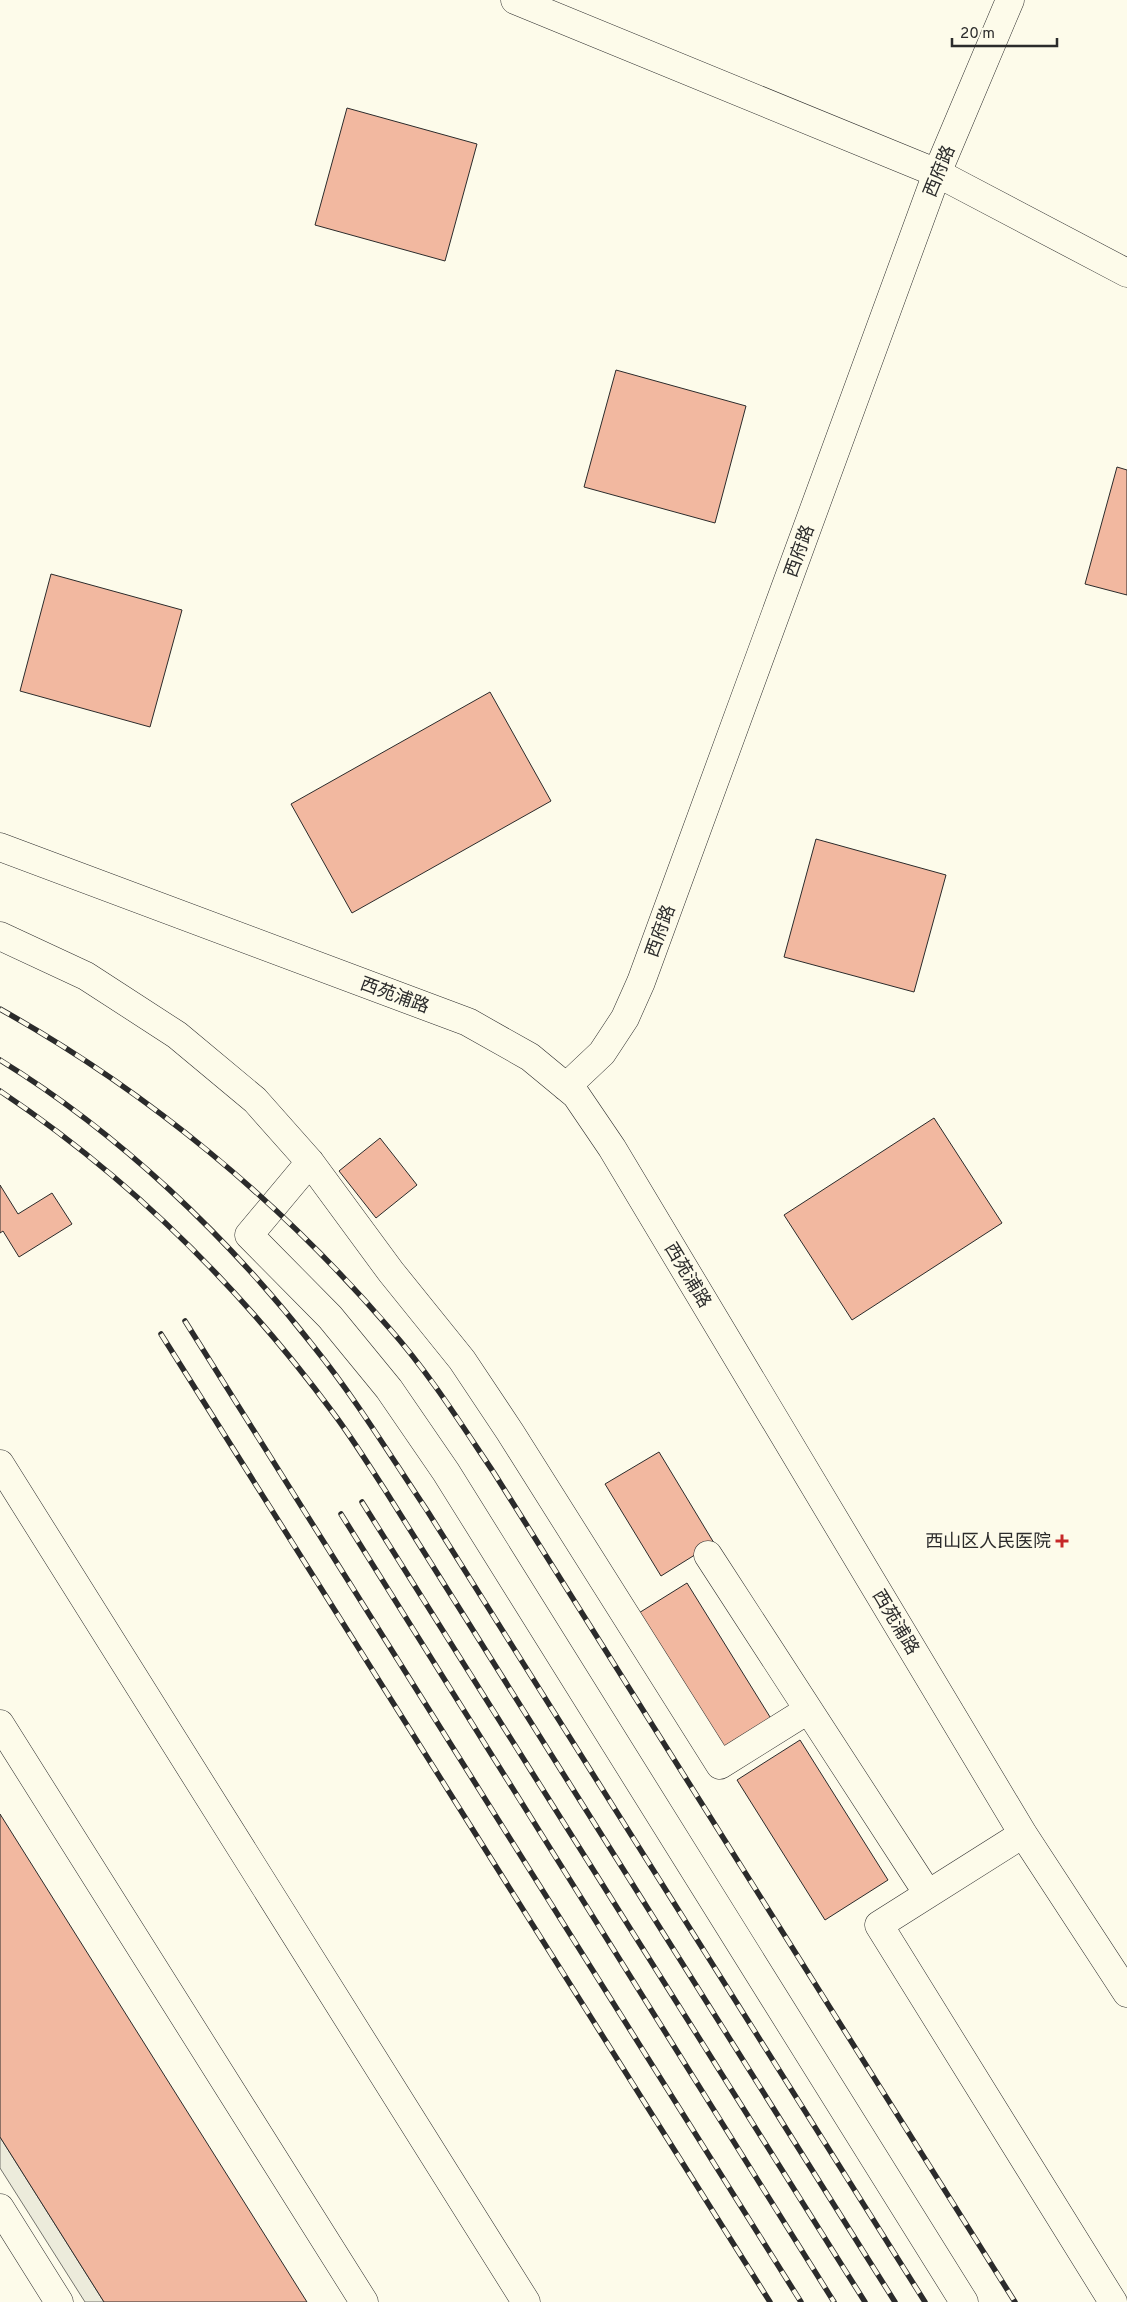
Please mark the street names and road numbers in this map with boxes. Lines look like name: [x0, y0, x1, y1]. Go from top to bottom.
street label: 西府路: [920, 142, 961, 201]
street label: 西府路: [780, 522, 820, 581]
street label: 西府路: [641, 902, 681, 961]
street label: 西苑浦路: [357, 973, 432, 1020]
street label: 西苑浦路: [658, 1239, 715, 1313]
street label: 西苑浦路: [866, 1586, 923, 1660]

